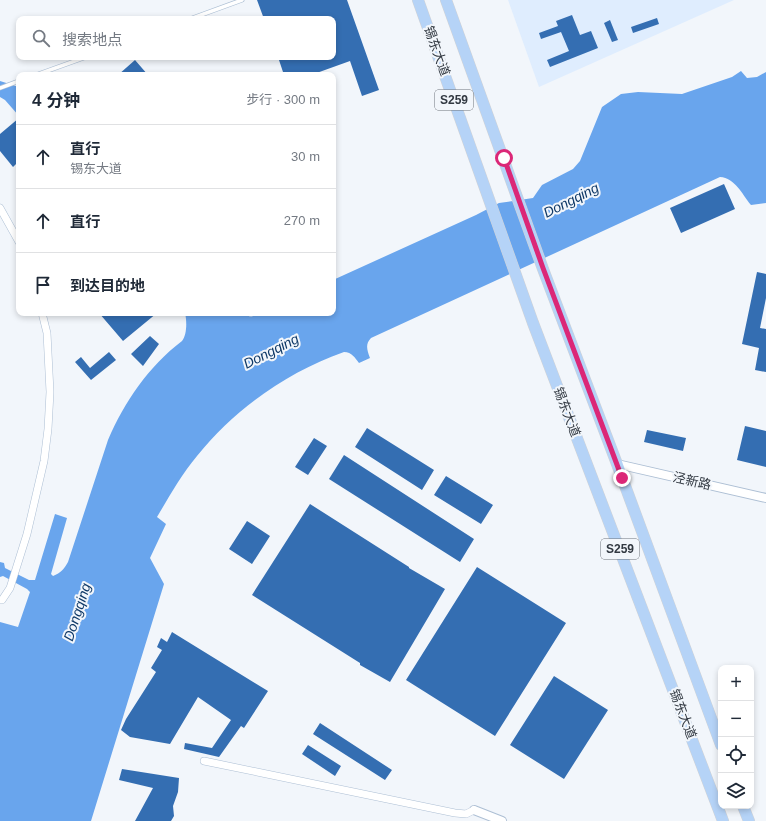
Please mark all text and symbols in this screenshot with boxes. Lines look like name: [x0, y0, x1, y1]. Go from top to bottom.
search box: [16, 16, 336, 60]
street label: 锡东大道: [421, 24, 453, 78]
icon: search: [30, 27, 52, 49]
text: 搜索地点: [62, 31, 122, 48]
road number: S259: [435, 90, 473, 110]
text: 4 分钟: [32, 91, 80, 110]
text: 步行 · 300 m: [246, 92, 320, 107]
text: 直行: [70, 140, 100, 157]
icon: ahead: [32, 146, 54, 168]
text: 30 m: [291, 149, 320, 164]
route start: [495, 149, 513, 167]
text: 锡东大道: [70, 161, 122, 176]
water label: Dongqing: [541, 179, 602, 221]
icon: ahead: [32, 210, 54, 232]
text: 直行: [70, 213, 100, 230]
text: 270 m: [284, 213, 320, 228]
icon: arrive: [32, 274, 54, 296]
text: 到达目的地: [70, 277, 145, 294]
water label: Dongqing: [241, 330, 302, 372]
street label: 锡东大道: [551, 385, 583, 439]
route end: [613, 469, 631, 487]
street label: 泾新路: [671, 469, 713, 493]
road number: S259: [601, 539, 639, 559]
water label: Dongqing: [60, 581, 94, 643]
map controls: [718, 665, 754, 809]
button: +: [718, 665, 754, 701]
street label: 锡东大道: [667, 687, 699, 741]
button: −: [718, 701, 754, 737]
button: locate: [718, 737, 754, 773]
button: layers: [718, 773, 754, 809]

